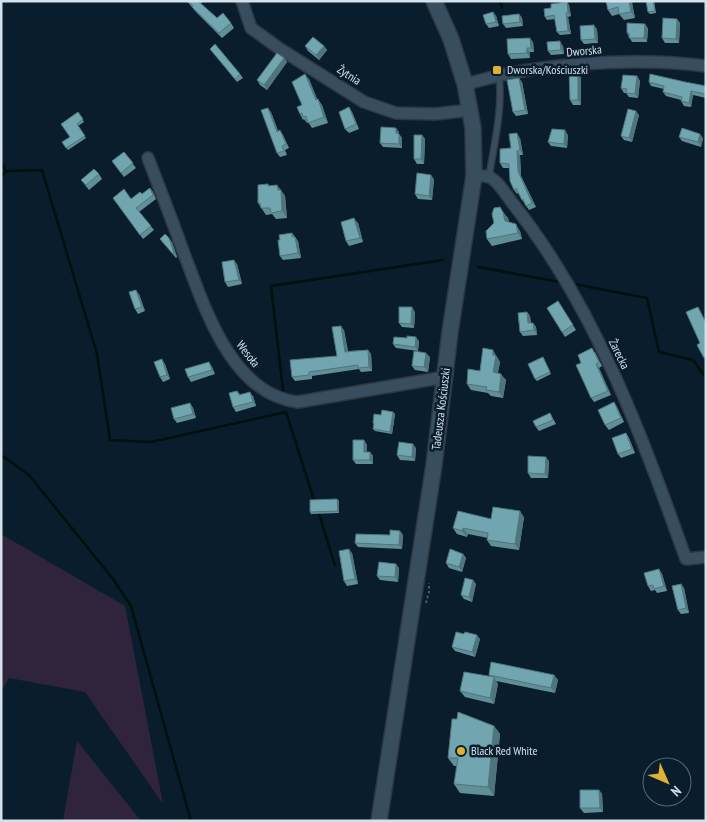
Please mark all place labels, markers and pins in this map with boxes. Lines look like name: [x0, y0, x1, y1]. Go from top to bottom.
place label: Dworska/Kościuszki: [507, 62, 588, 77]
marker: Dworska/Kościuszki: [491, 64, 503, 76]
place label: Black Red White: [471, 743, 537, 758]
marker: Black Red White: [455, 745, 467, 757]

